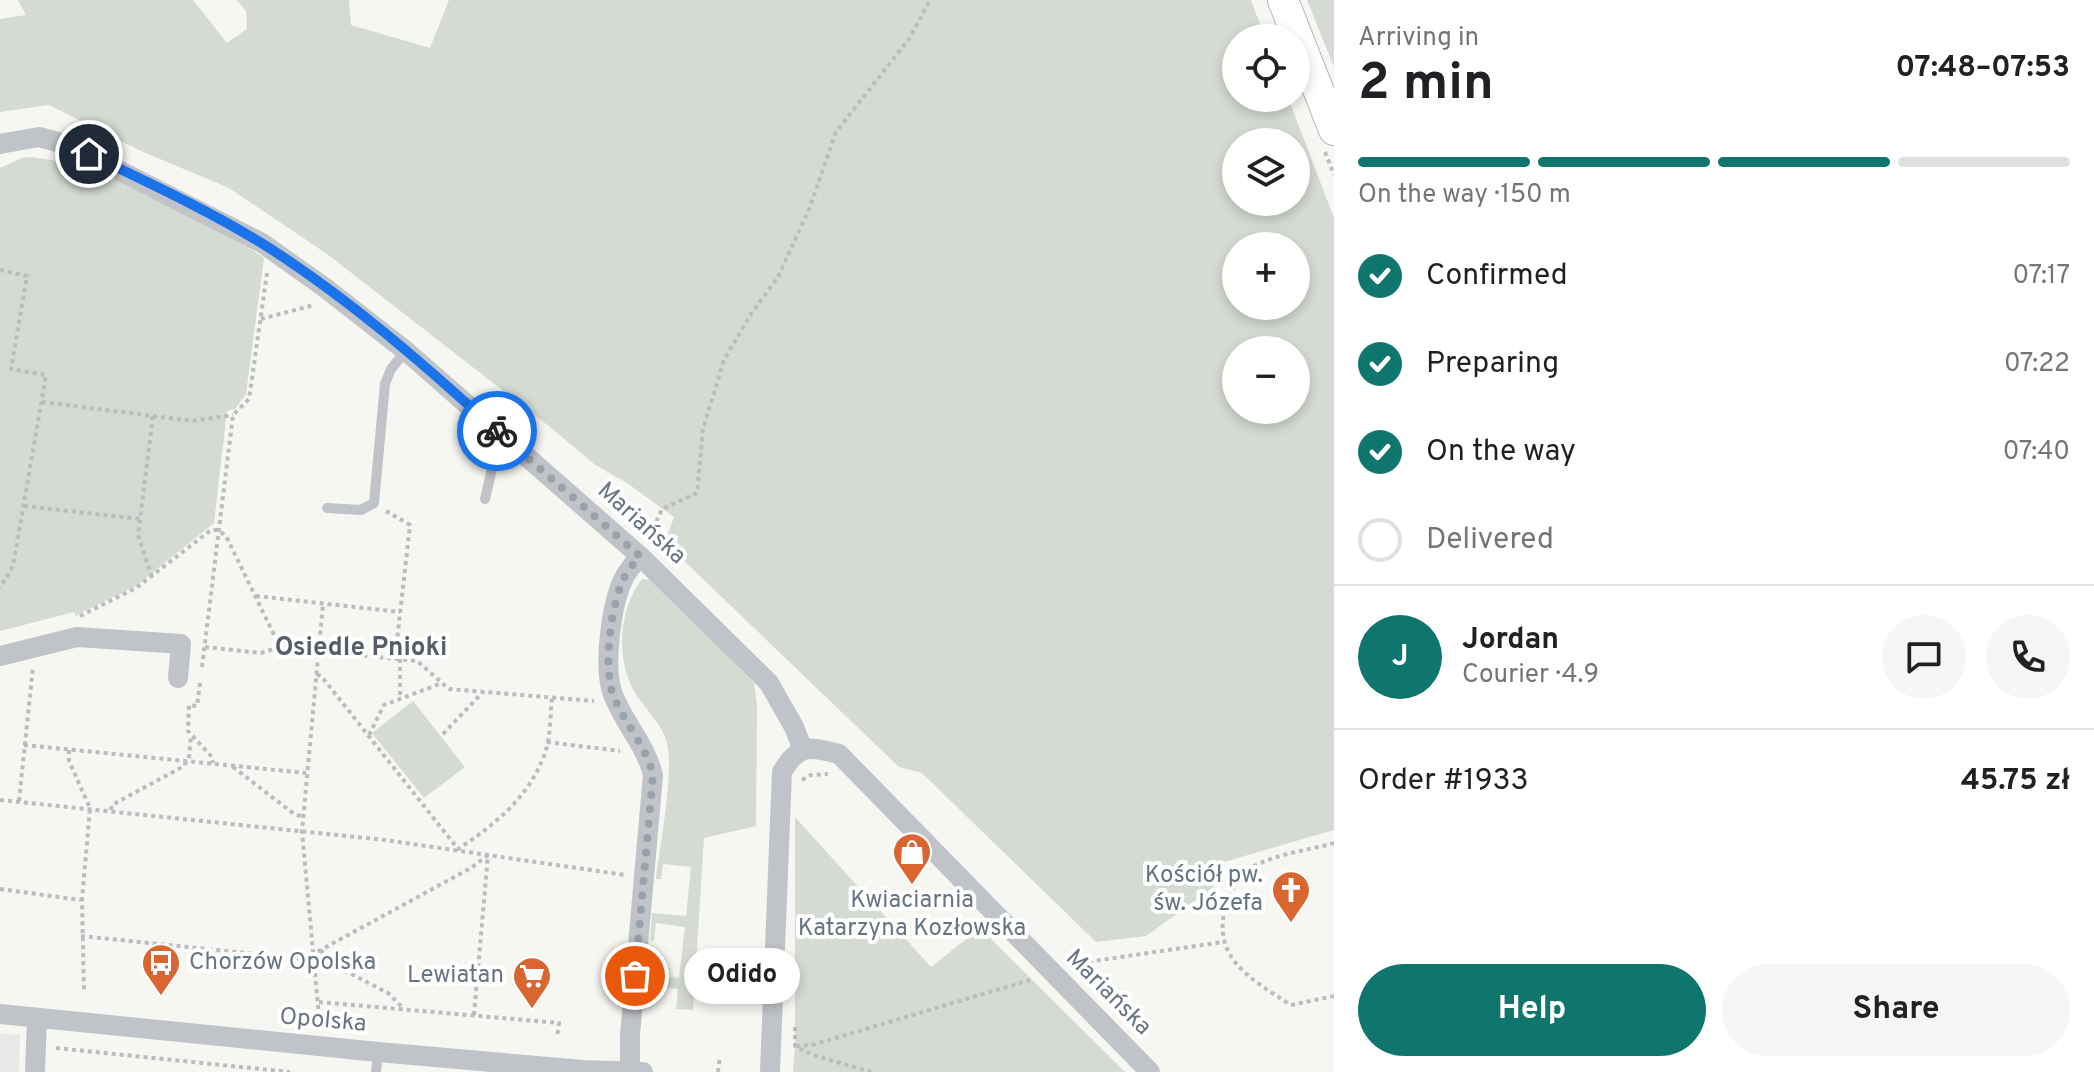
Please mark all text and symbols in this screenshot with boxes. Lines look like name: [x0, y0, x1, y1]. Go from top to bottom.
text: Arriving in: [1358, 22, 1479, 55]
map controls: [1222, 24, 1310, 424]
button: locate: [1222, 24, 1310, 112]
text: 07:48–07:53: [1895, 50, 2070, 87]
text: 2 min: [1358, 52, 1494, 118]
pin: [55, 120, 123, 188]
button: layers: [1222, 128, 1310, 216]
icon: home: [67, 132, 111, 176]
text: On the way · 150 m: [1358, 179, 1571, 212]
button: +: [1222, 232, 1310, 320]
icon: check: [1358, 254, 1402, 298]
text: Confirmed: [1426, 258, 1568, 295]
text: 07:17: [2013, 260, 2070, 293]
button: −: [1222, 336, 1310, 424]
icon: check: [1358, 342, 1402, 386]
text: Preparing: [1426, 346, 1559, 383]
text: 07:22: [2004, 348, 2070, 381]
courier: [457, 391, 537, 471]
icon: bike: [475, 409, 519, 453]
icon: check: [1358, 430, 1402, 474]
text: On the way: [1426, 434, 1576, 471]
text: 07:40: [2003, 436, 2070, 469]
street label: Mariańska: [590, 476, 692, 572]
text: Delivered: [1426, 522, 1554, 559]
button: chat: [1882, 615, 1966, 699]
button: phone: [1986, 615, 2070, 699]
text: Jordan: [1462, 622, 1559, 659]
district label: Osiedle Pnioki: [275, 632, 447, 665]
text: J: [1392, 639, 1408, 676]
text: Courier · 4.9: [1462, 659, 1599, 692]
text: Order #1933: [1358, 763, 1529, 800]
text: 45.75 zł: [1961, 763, 2070, 800]
shop icon: Kwiaciarnia Katarzyna Kozłowska: [891, 831, 933, 886]
place label: Kościół pw. św. Józefa: [1145, 861, 1263, 919]
church icon: Kościół pw. św. Józefa: [1270, 869, 1312, 924]
place label: Kwiaciarnia Katarzyna Kozłowska: [798, 886, 1026, 944]
bus stop icon: Chorzów Opolska: [140, 942, 182, 997]
pin: [601, 942, 669, 1010]
street label: Mariańska: [1059, 944, 1157, 1042]
place label: Chorzów Opolska: [189, 948, 376, 978]
callout: Odido: [683, 948, 799, 1004]
icon: bag: [613, 954, 657, 998]
supermarket icon: Lewiatan: [511, 955, 553, 1010]
text: Odido: [707, 959, 777, 992]
place label: Lewiatan: [407, 961, 504, 991]
button: Help: [1358, 964, 1706, 1056]
button: Share: [1722, 964, 2070, 1056]
street label: Opolska: [278, 1002, 368, 1040]

